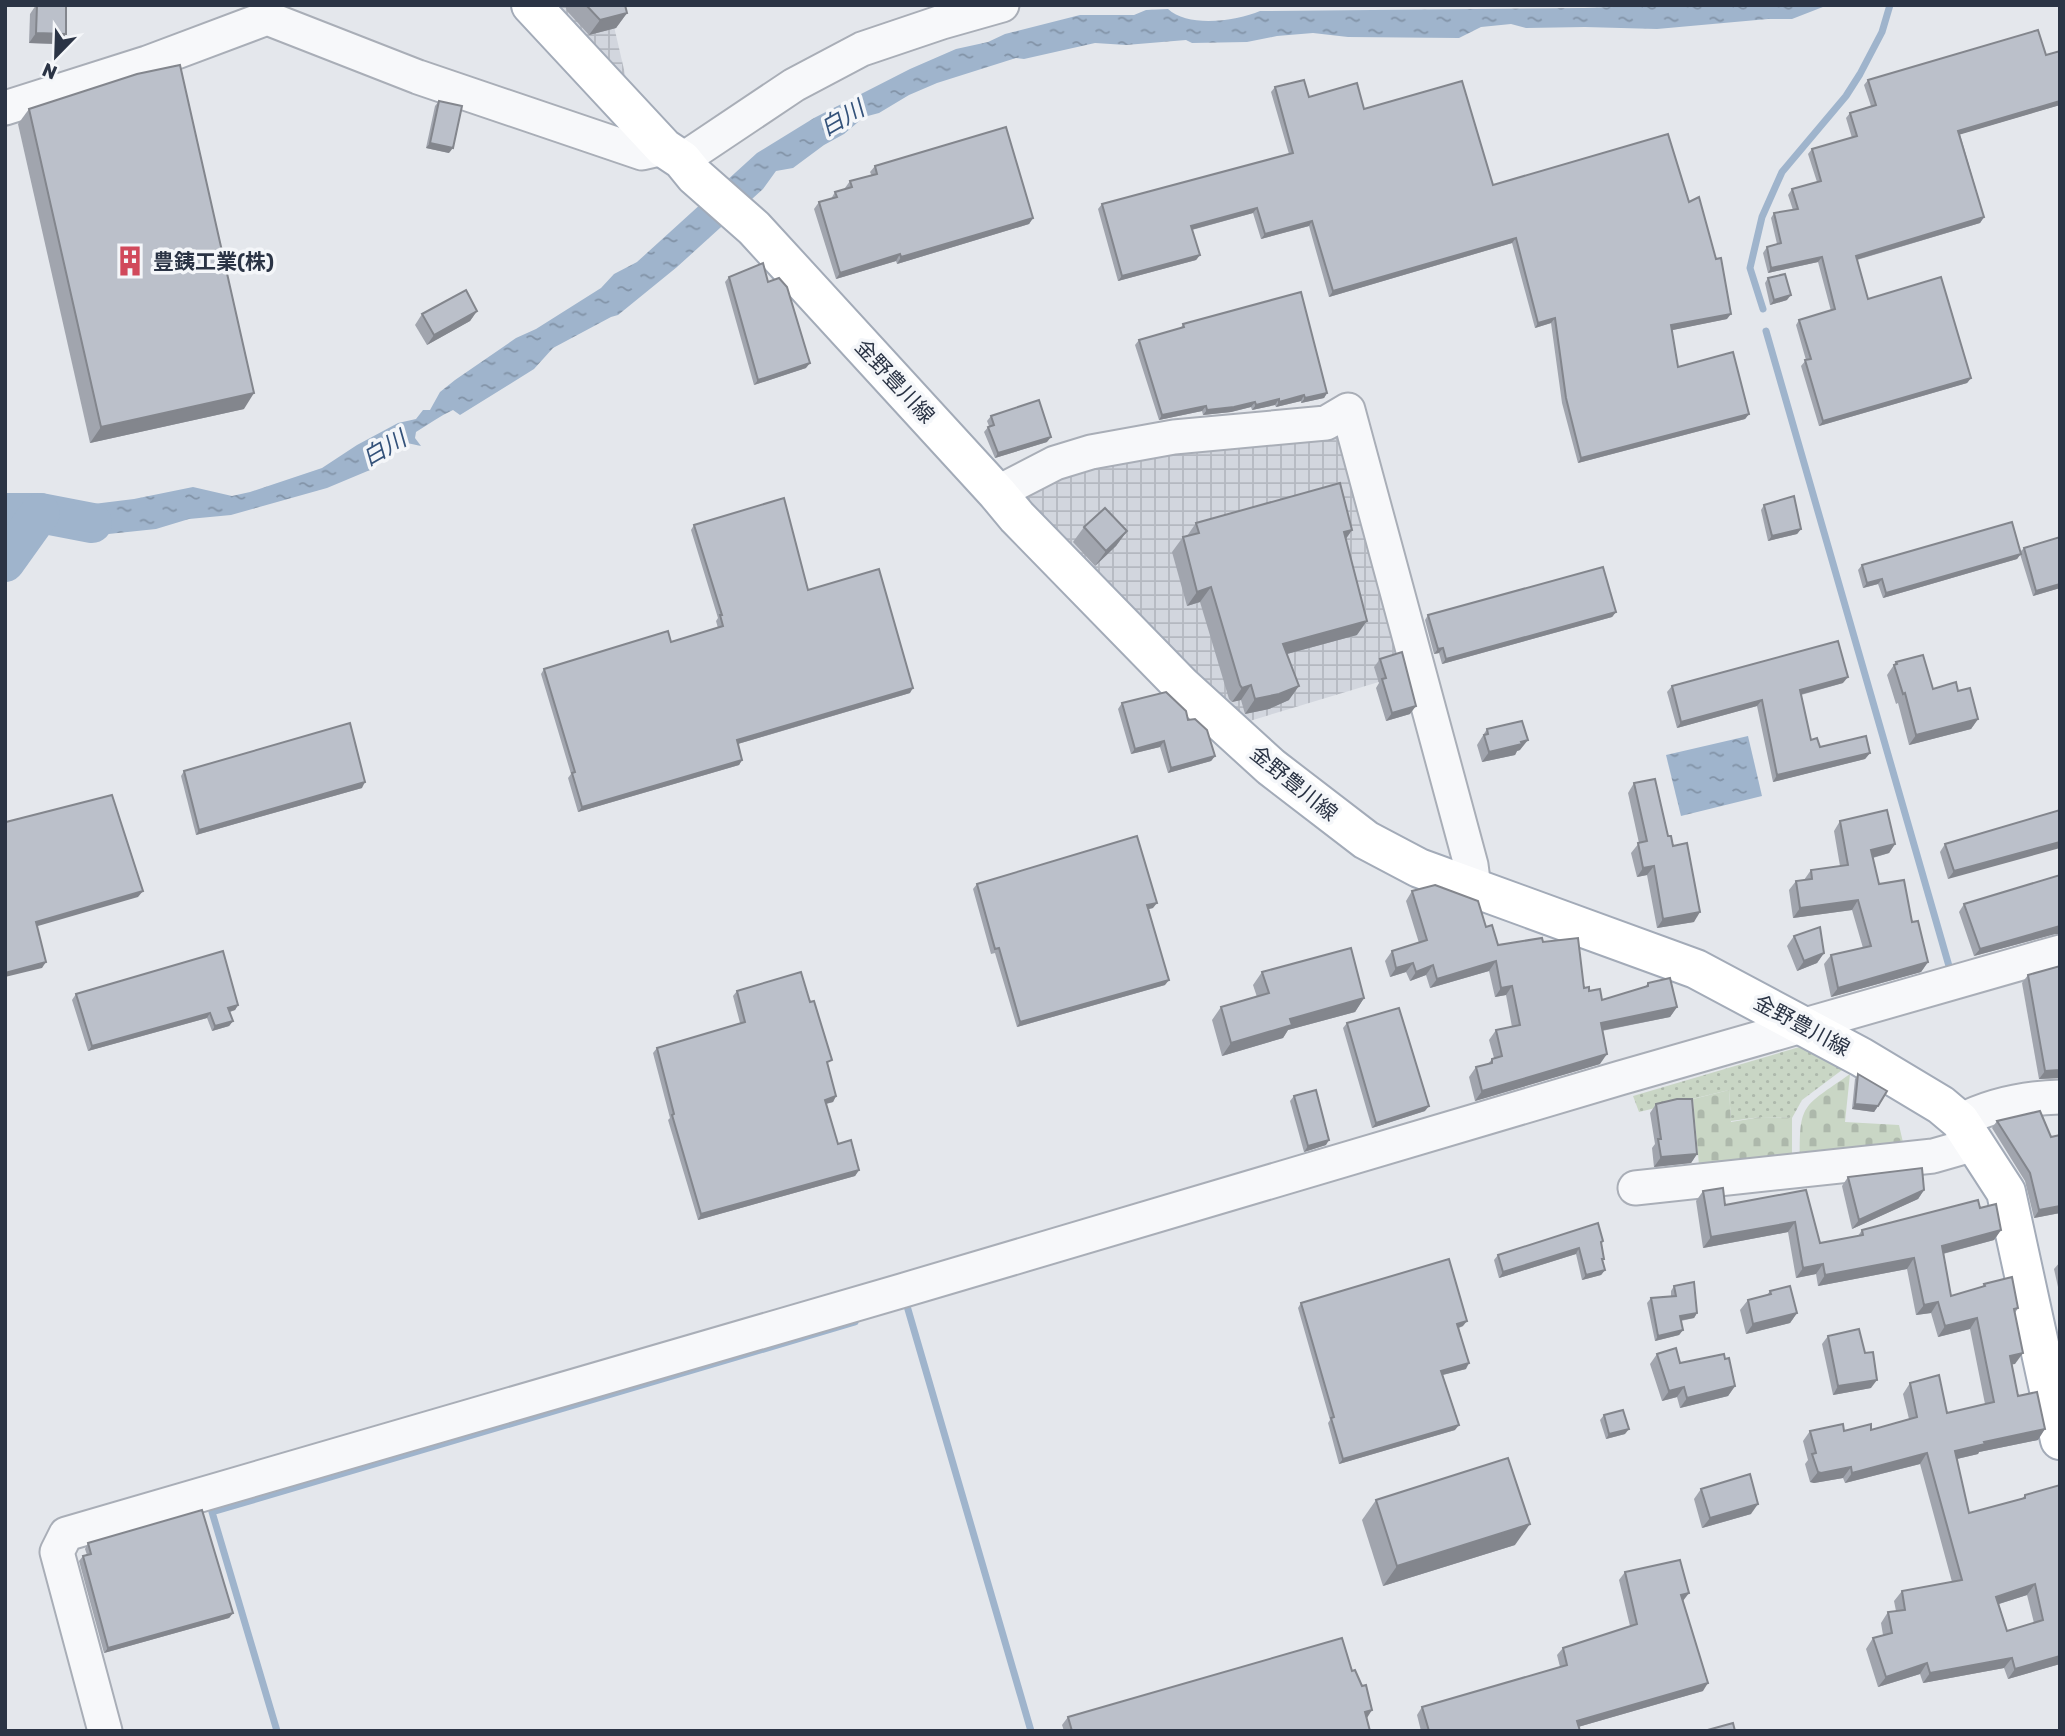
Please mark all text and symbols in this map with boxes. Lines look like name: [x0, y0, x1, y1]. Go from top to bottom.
north arrow: [21, 21, 91, 91]
text: N: [39, 58, 60, 84]
water label: 白川: [815, 93, 872, 142]
building icon: 豊銕工業(株): [113, 244, 147, 278]
place label: 豊銕工業(株): [153, 249, 274, 274]
street label: 金野豊川線: [850, 334, 940, 428]
water label: 白川: [357, 423, 414, 472]
street label: 金野豊川線: [1245, 740, 1343, 826]
street label: 金野豊川線: [1750, 989, 1854, 1061]

